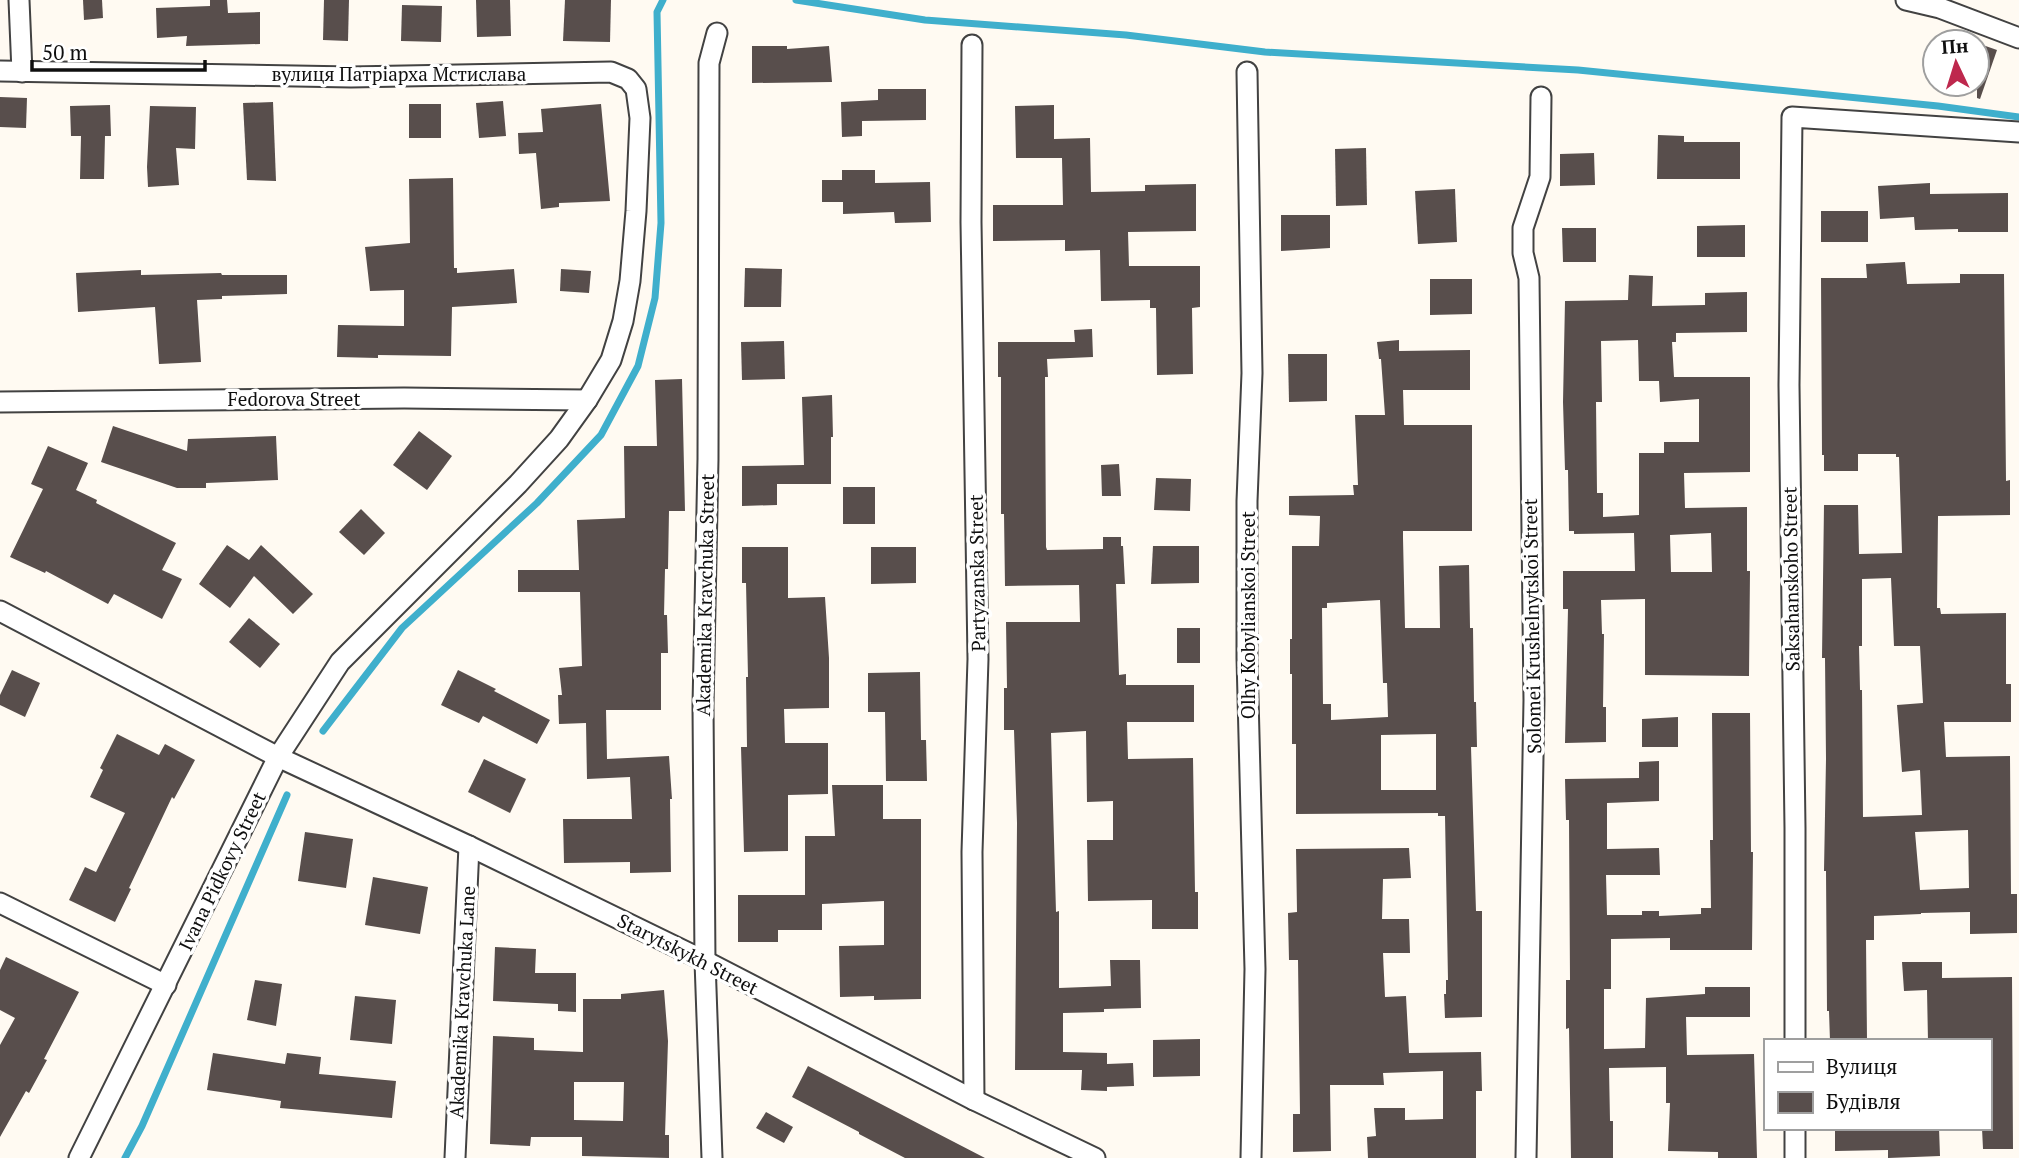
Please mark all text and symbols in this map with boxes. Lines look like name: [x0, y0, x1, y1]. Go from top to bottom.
scale bar: [32, 28, 205, 72]
north arrow: [1921, 28, 1991, 98]
text: Пн: [1940, 32, 1970, 59]
text: 50 m: [42, 38, 88, 66]
street label: вулиця Патріарха Мстислава: [272, 61, 527, 86]
street label: Fedorova Street: [228, 386, 360, 411]
street label: Akademika Kravchuka Street: [690, 473, 719, 717]
street label: Saksahanskoho Street: [1776, 486, 1805, 672]
street label: Partyzanska Street: [963, 494, 990, 652]
street label: Solomei Krushelnytskoi Street: [1517, 498, 1546, 754]
street label: Olhy Kobylianskoi Street: [1235, 511, 1260, 719]
street label: Ivana Pidkovy Street: [172, 787, 271, 954]
street label: Akademika Kravchuka Lane: [443, 885, 480, 1119]
street label: Starytskykh Street: [613, 907, 763, 1000]
legend: [1764, 1039, 1991, 1130]
text: Вулиця: [1826, 1052, 1897, 1080]
text: Будівля: [1826, 1087, 1901, 1115]

